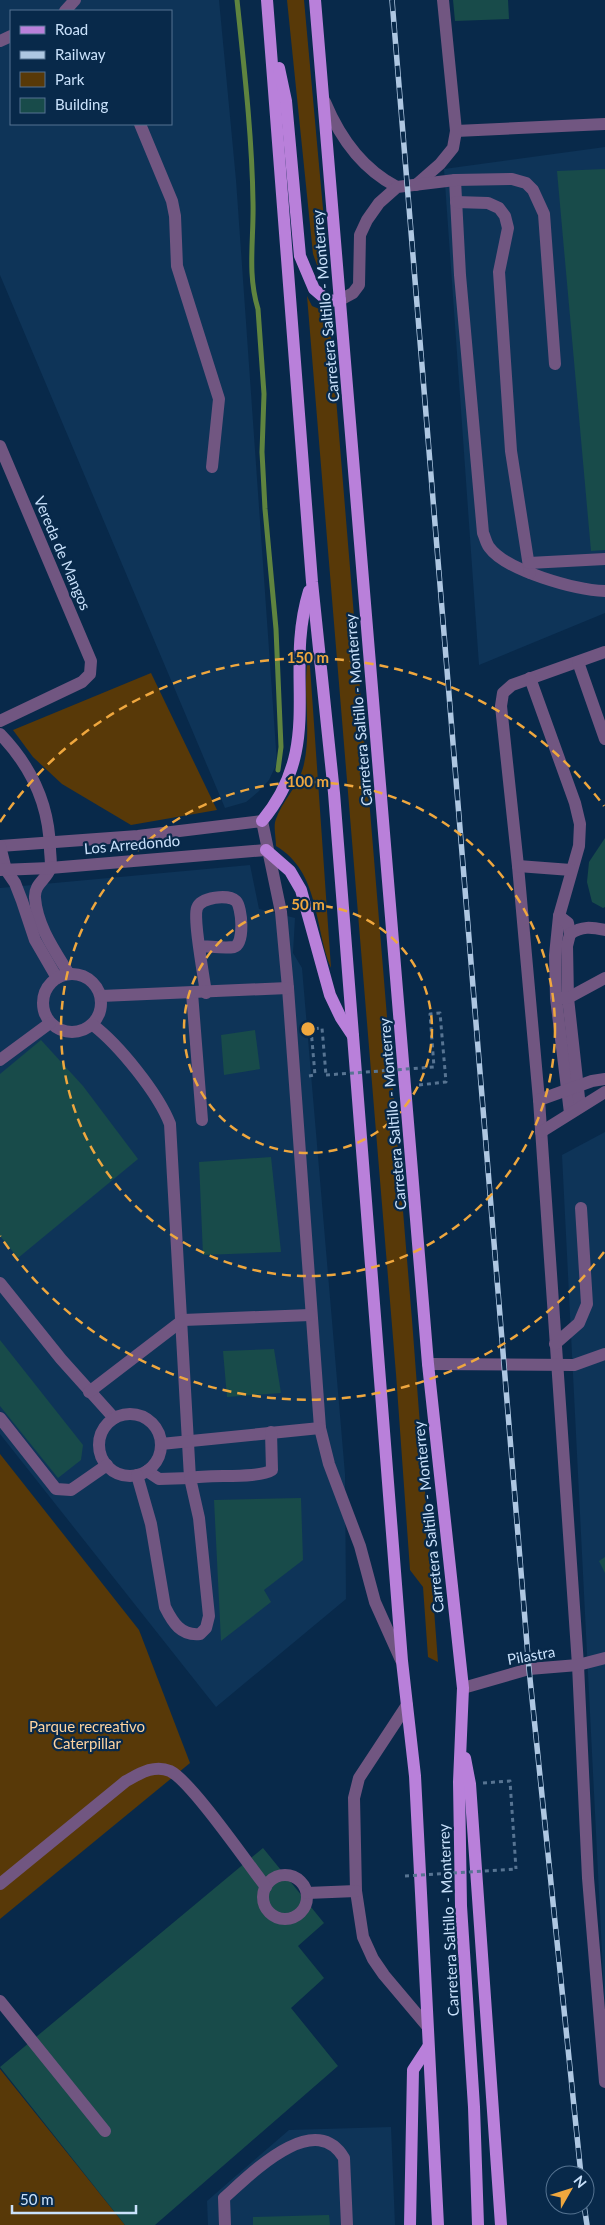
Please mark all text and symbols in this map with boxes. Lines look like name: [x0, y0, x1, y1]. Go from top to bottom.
legend: [10, 10, 172, 125]
text: Road: [55, 20, 88, 38]
text: Railway: [55, 45, 106, 63]
text: Park: [55, 70, 85, 88]
text: Building: [55, 95, 108, 113]
street label: Carretera Saltillo - Monterrey: [308, 209, 342, 403]
street label: Vereda de Mangos: [31, 493, 95, 613]
street label: Carretera Saltillo - Monterrey: [341, 613, 375, 807]
text: 150 m: [287, 648, 329, 666]
text: 100 m: [287, 772, 329, 790]
street label: Los Arredondo: [83, 831, 181, 857]
text: 50 m: [291, 895, 325, 913]
street label: Carretera Saltillo - Monterrey: [375, 1017, 409, 1211]
centre of rings: [299, 1020, 317, 1038]
street label: Carretera Saltillo - Monterrey: [409, 1420, 447, 1614]
street label: Pilastra: [506, 1642, 556, 1668]
park label: Parque recreativo Caterpillar: [29, 1717, 145, 1752]
street label: Carretera Saltillo - Monterrey: [434, 1823, 462, 2017]
north arrow: [545, 2165, 595, 2215]
text: N: [570, 2172, 590, 2191]
scale bar: [12, 2182, 136, 2214]
text: 50 m: [20, 2190, 54, 2208]

